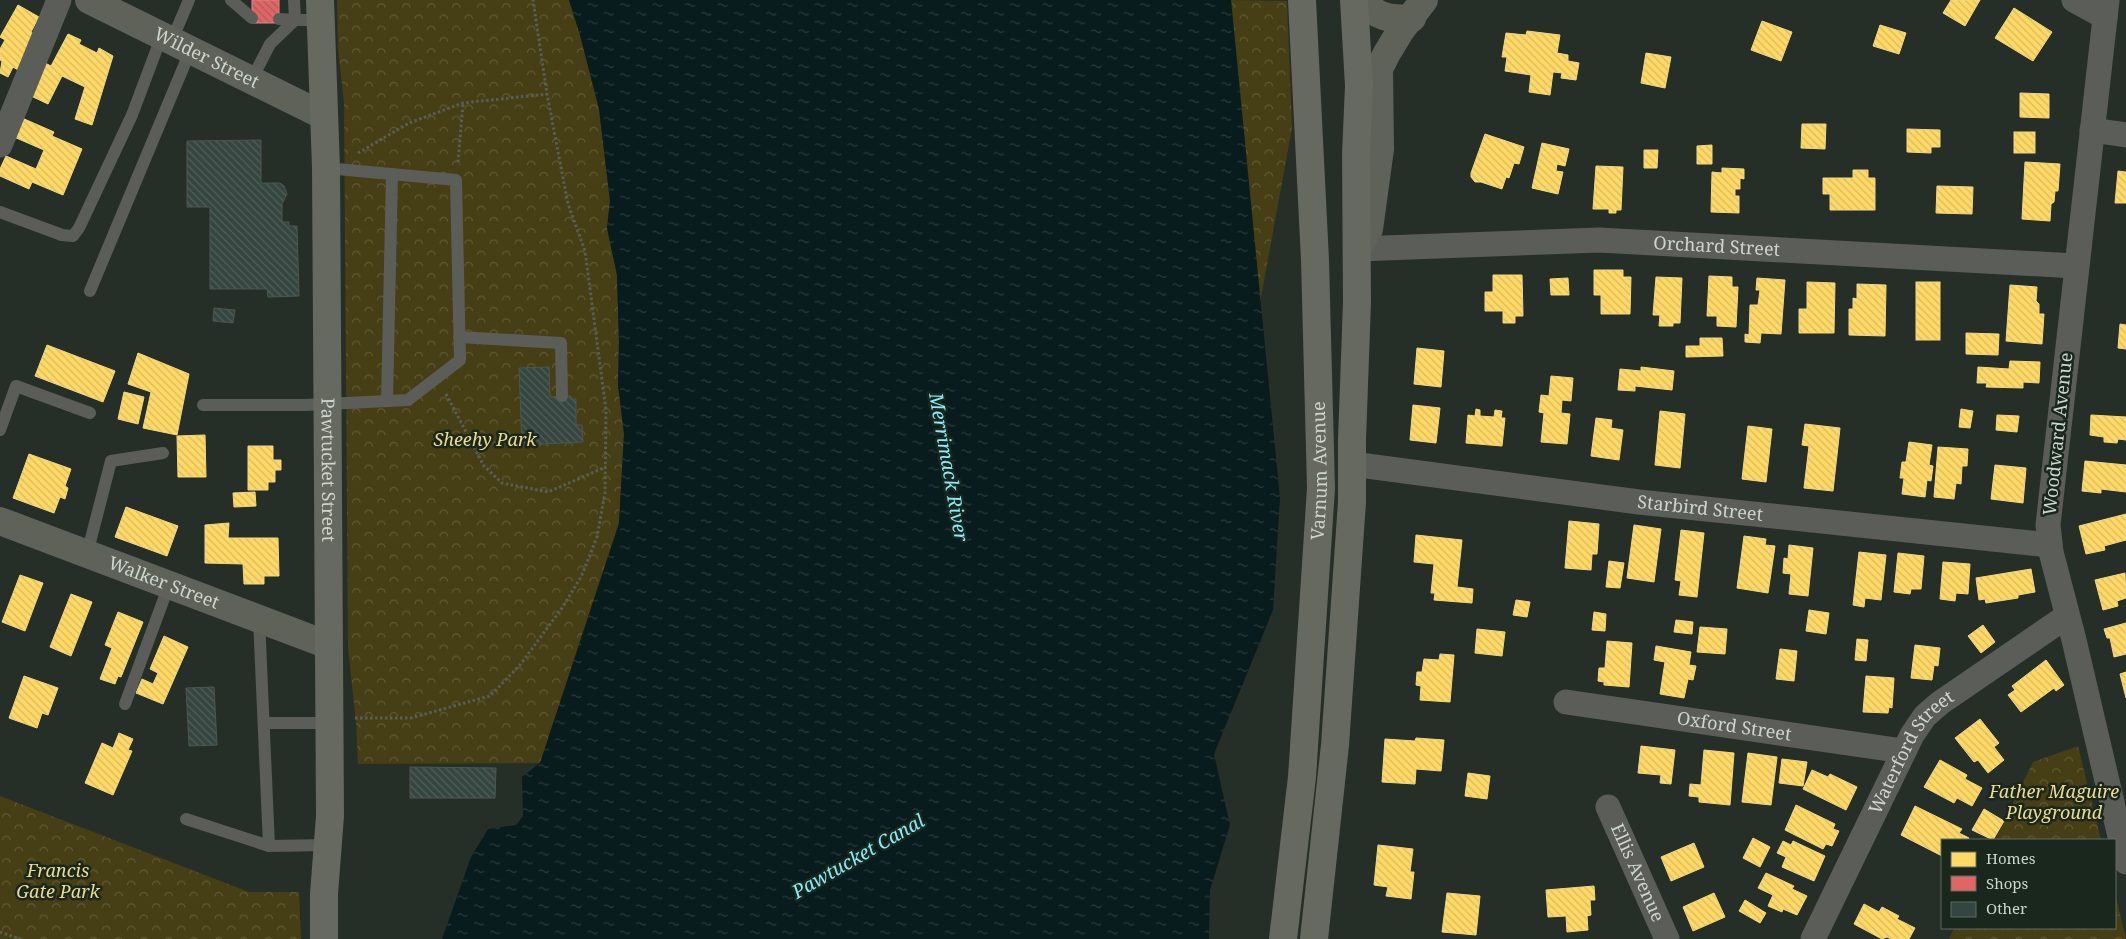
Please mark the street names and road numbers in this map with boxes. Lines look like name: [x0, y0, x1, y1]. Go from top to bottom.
street label: Wilder Street: [150, 21, 263, 93]
street label: Orchard Street: [1653, 230, 1781, 261]
street label: Woodward Avenue: [2037, 351, 2077, 517]
street label: Pawtucket Street: [316, 398, 341, 542]
street label: Varnum Avenue: [1305, 401, 1332, 541]
street label: Starbird Street: [1636, 489, 1764, 526]
street label: Walker Street: [105, 550, 223, 614]
street label: Waterford Street: [1862, 684, 1958, 818]
street label: Oxford Street: [1676, 705, 1793, 746]
street label: Ellis Avenue: [1606, 819, 1671, 925]

